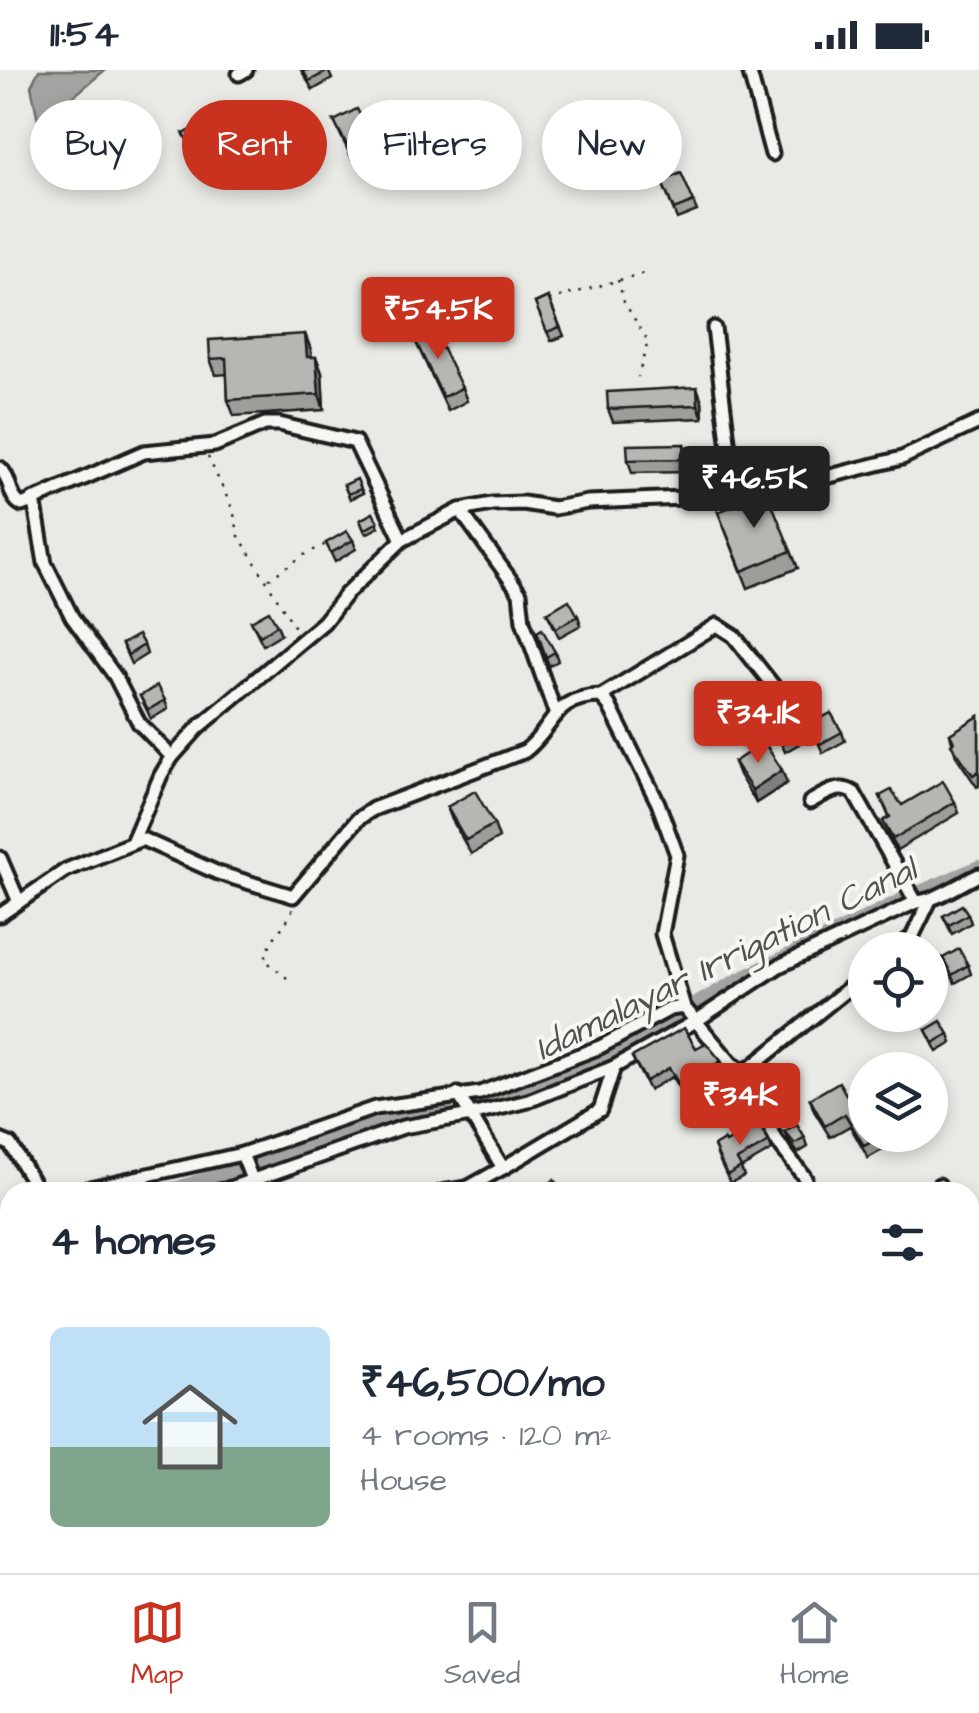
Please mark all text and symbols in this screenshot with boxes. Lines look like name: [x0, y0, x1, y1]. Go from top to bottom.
text: 11:54: [50, 9, 119, 61]
chip: Buy: [30, 100, 162, 190]
chip: Rent: [182, 100, 327, 190]
chip: Filters: [347, 100, 522, 190]
chip: New: [542, 100, 682, 190]
pin: ₹54.5K: [357, 277, 519, 362]
text: ₹54.5K: [383, 287, 493, 332]
pin: ₹46.5K: [673, 446, 835, 531]
text: ₹46.5K: [701, 456, 807, 501]
pin: ₹34.1K: [677, 681, 839, 766]
text: ₹34.1K: [716, 691, 800, 736]
water label: Idamalayar Irrigation Canal: [527, 844, 929, 1074]
map controls: [848, 932, 948, 1152]
button: locate: [848, 932, 948, 1032]
button: layers: [848, 1052, 948, 1152]
pin: ₹34K: [681, 1063, 799, 1148]
text: ₹34K: [702, 1073, 778, 1118]
text: 4 homes: [50, 1213, 216, 1271]
icon: filters: [875, 1215, 930, 1270]
text: ₹46,500/mo: [360, 1355, 605, 1413]
icon: home: [130, 1367, 250, 1487]
text: 4 rooms · 120 m²: [360, 1413, 612, 1458]
text: House: [360, 1458, 447, 1503]
tab: Map: [130, 1595, 185, 1694]
tab: Saved: [444, 1595, 520, 1694]
tab: Home: [780, 1595, 849, 1694]

